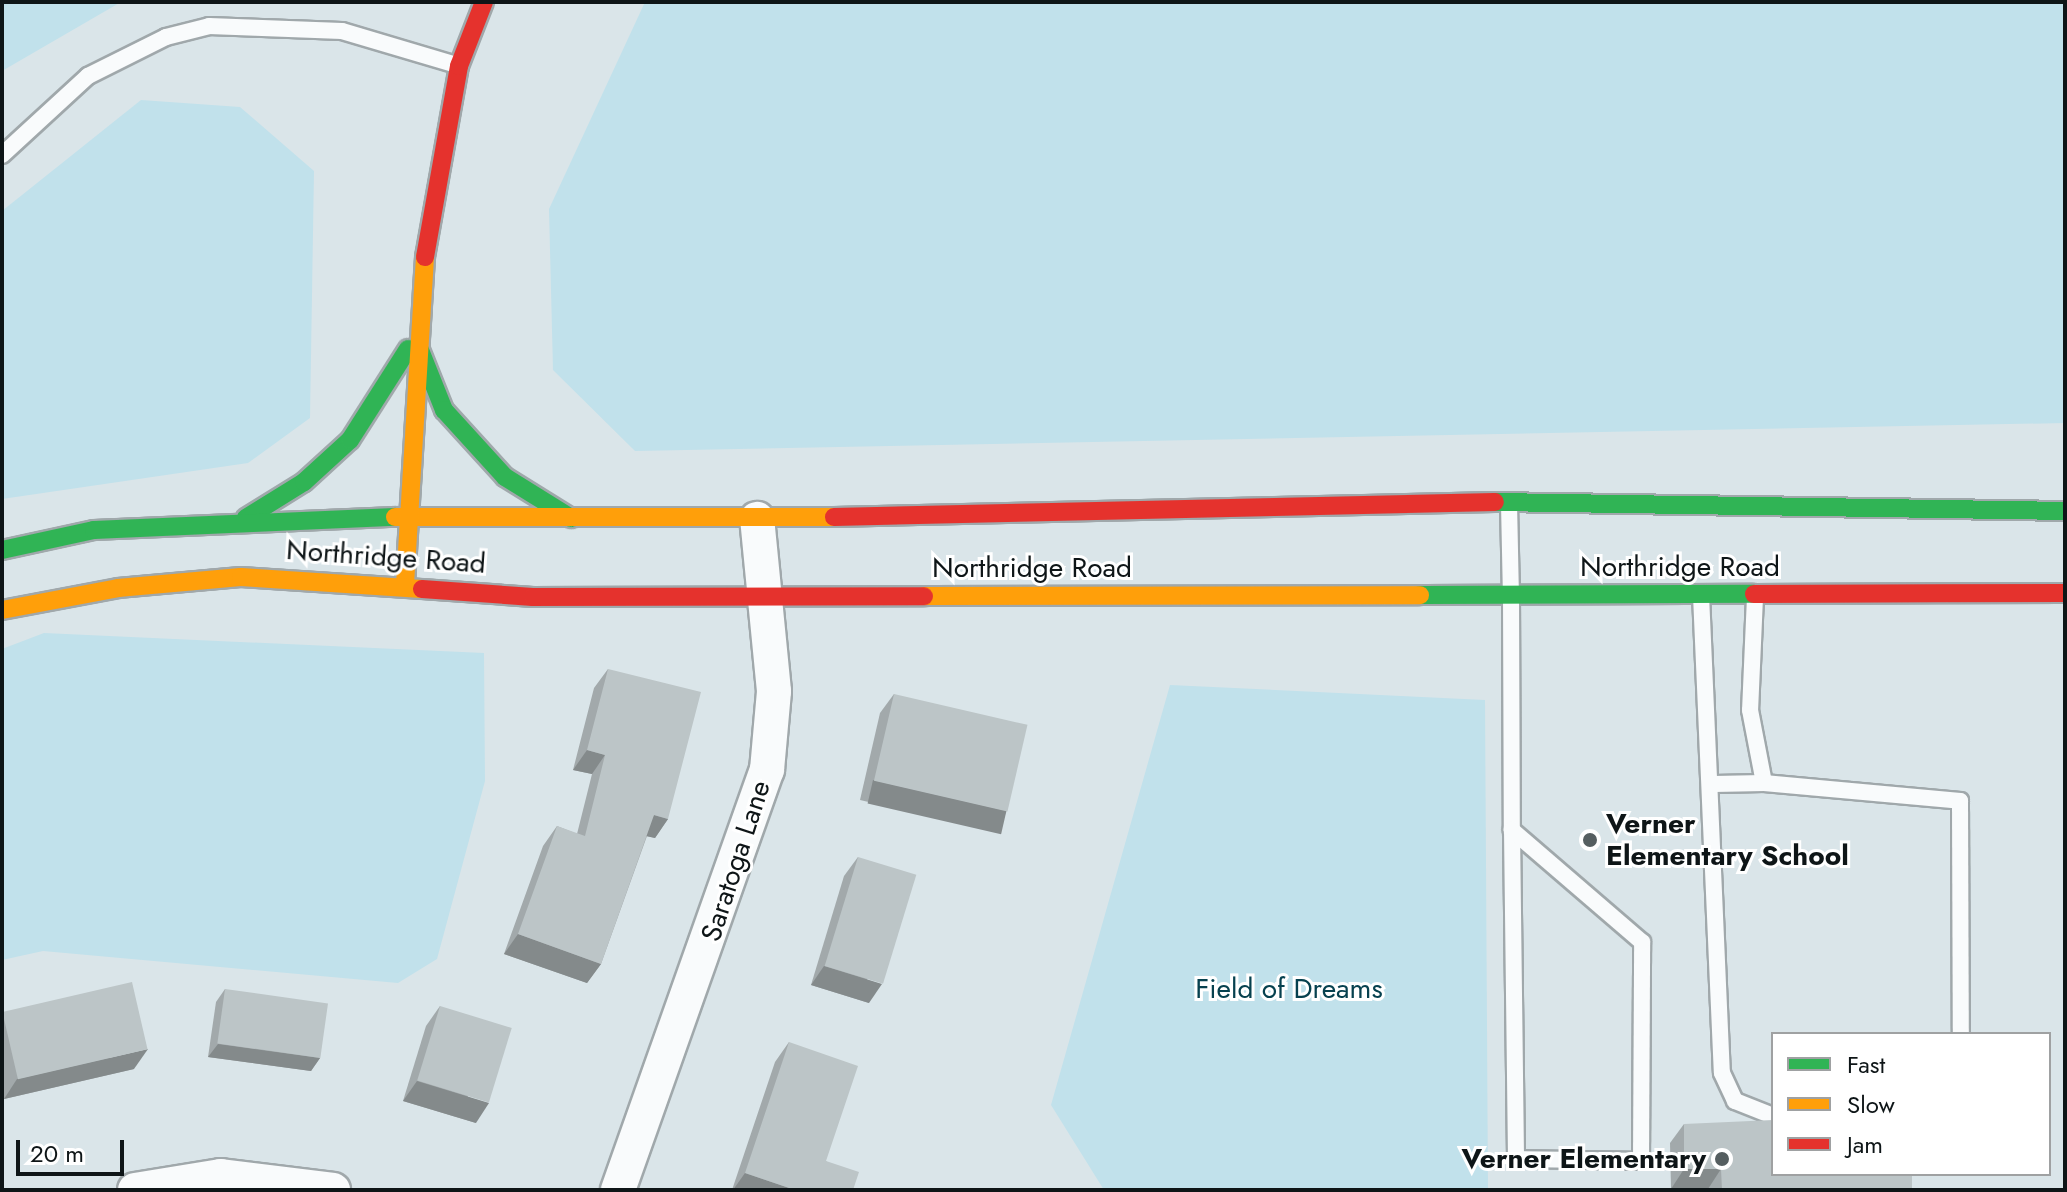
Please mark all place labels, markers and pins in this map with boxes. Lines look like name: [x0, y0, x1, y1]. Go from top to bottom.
place label: Verner Elementary School: [1606, 807, 1849, 873]
marker: Verner Elementary School: [1581, 831, 1599, 849]
place label: Verner Elementary: [1462, 1142, 1706, 1176]
marker: Verner Elementary: [1713, 1150, 1731, 1168]

